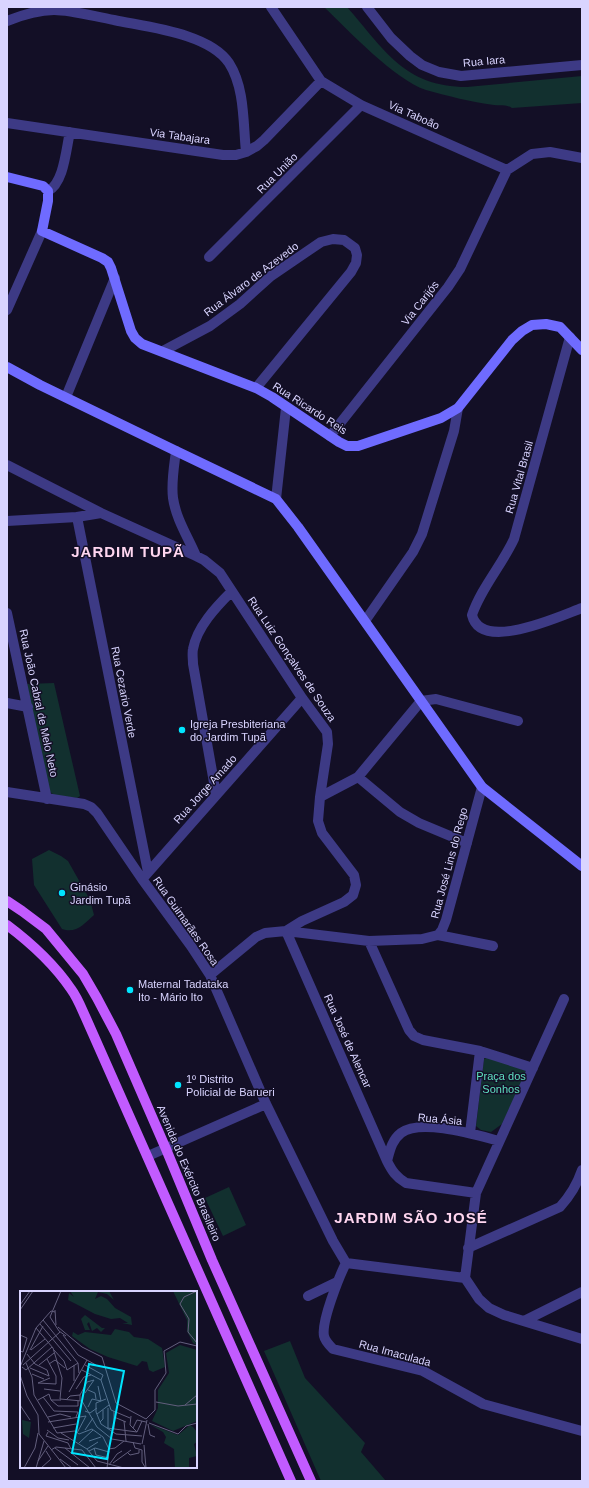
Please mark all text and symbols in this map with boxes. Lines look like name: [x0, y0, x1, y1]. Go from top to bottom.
street label: Rua Iara: [462, 53, 506, 69]
street label: Via Taboão: [387, 98, 441, 132]
street label: Via Tabajara: [149, 126, 212, 146]
street label: Rua União: [254, 150, 300, 196]
street label: Rua Álvaro de Azevedo: [201, 240, 301, 318]
street label: Via Carijós: [399, 278, 441, 328]
street label: Rua Ricardo Reis: [271, 379, 350, 437]
street label: Rua Vital Brasil: [503, 439, 535, 515]
district label: JARDIM TUPÃ: [71, 543, 185, 560]
street label: Rua Luiz Gonçalves de Souza: [246, 594, 339, 724]
street label: Rua João Cabral de Melo Neto: [17, 628, 61, 778]
street label: Rua Cezario Verde: [109, 645, 139, 739]
place label: Igreja Presbiteriana do Jardim Tupã: [190, 718, 286, 743]
marker: Igreja Presbiteriana do Jardim Tupã: [177, 725, 187, 735]
street label: Rua Jorge Amado: [171, 752, 239, 826]
street label: Rua José Lins do Rego: [428, 806, 470, 920]
street label: Rua Guimarães Rosa: [151, 874, 222, 968]
place label: Ginásio Jardim Tupã: [70, 881, 131, 906]
marker: Ginásio Jardim Tupã: [57, 888, 67, 898]
place label: Maternal Tadataka Ito - Mário Ito: [138, 978, 229, 1003]
marker: Maternal Tadataka Ito - Mário Ito: [125, 985, 135, 995]
street label: Rua José de Alencar: [322, 992, 374, 1090]
park label: Praça dos Sonhos: [476, 1070, 526, 1095]
place label: 1º Distrito Policial de Barueri: [186, 1073, 275, 1098]
marker: 1º Distrito Policial de Barueri: [173, 1080, 183, 1090]
street label: Avenida do Exército Brasileiro: [155, 1103, 223, 1243]
street label: Rua Ásia: [417, 1111, 464, 1127]
district label: JARDIM SÃO JOSÉ: [334, 1209, 488, 1226]
inset map: [20, 1291, 197, 1468]
street label: Rua Imaculada: [358, 1338, 433, 1369]

